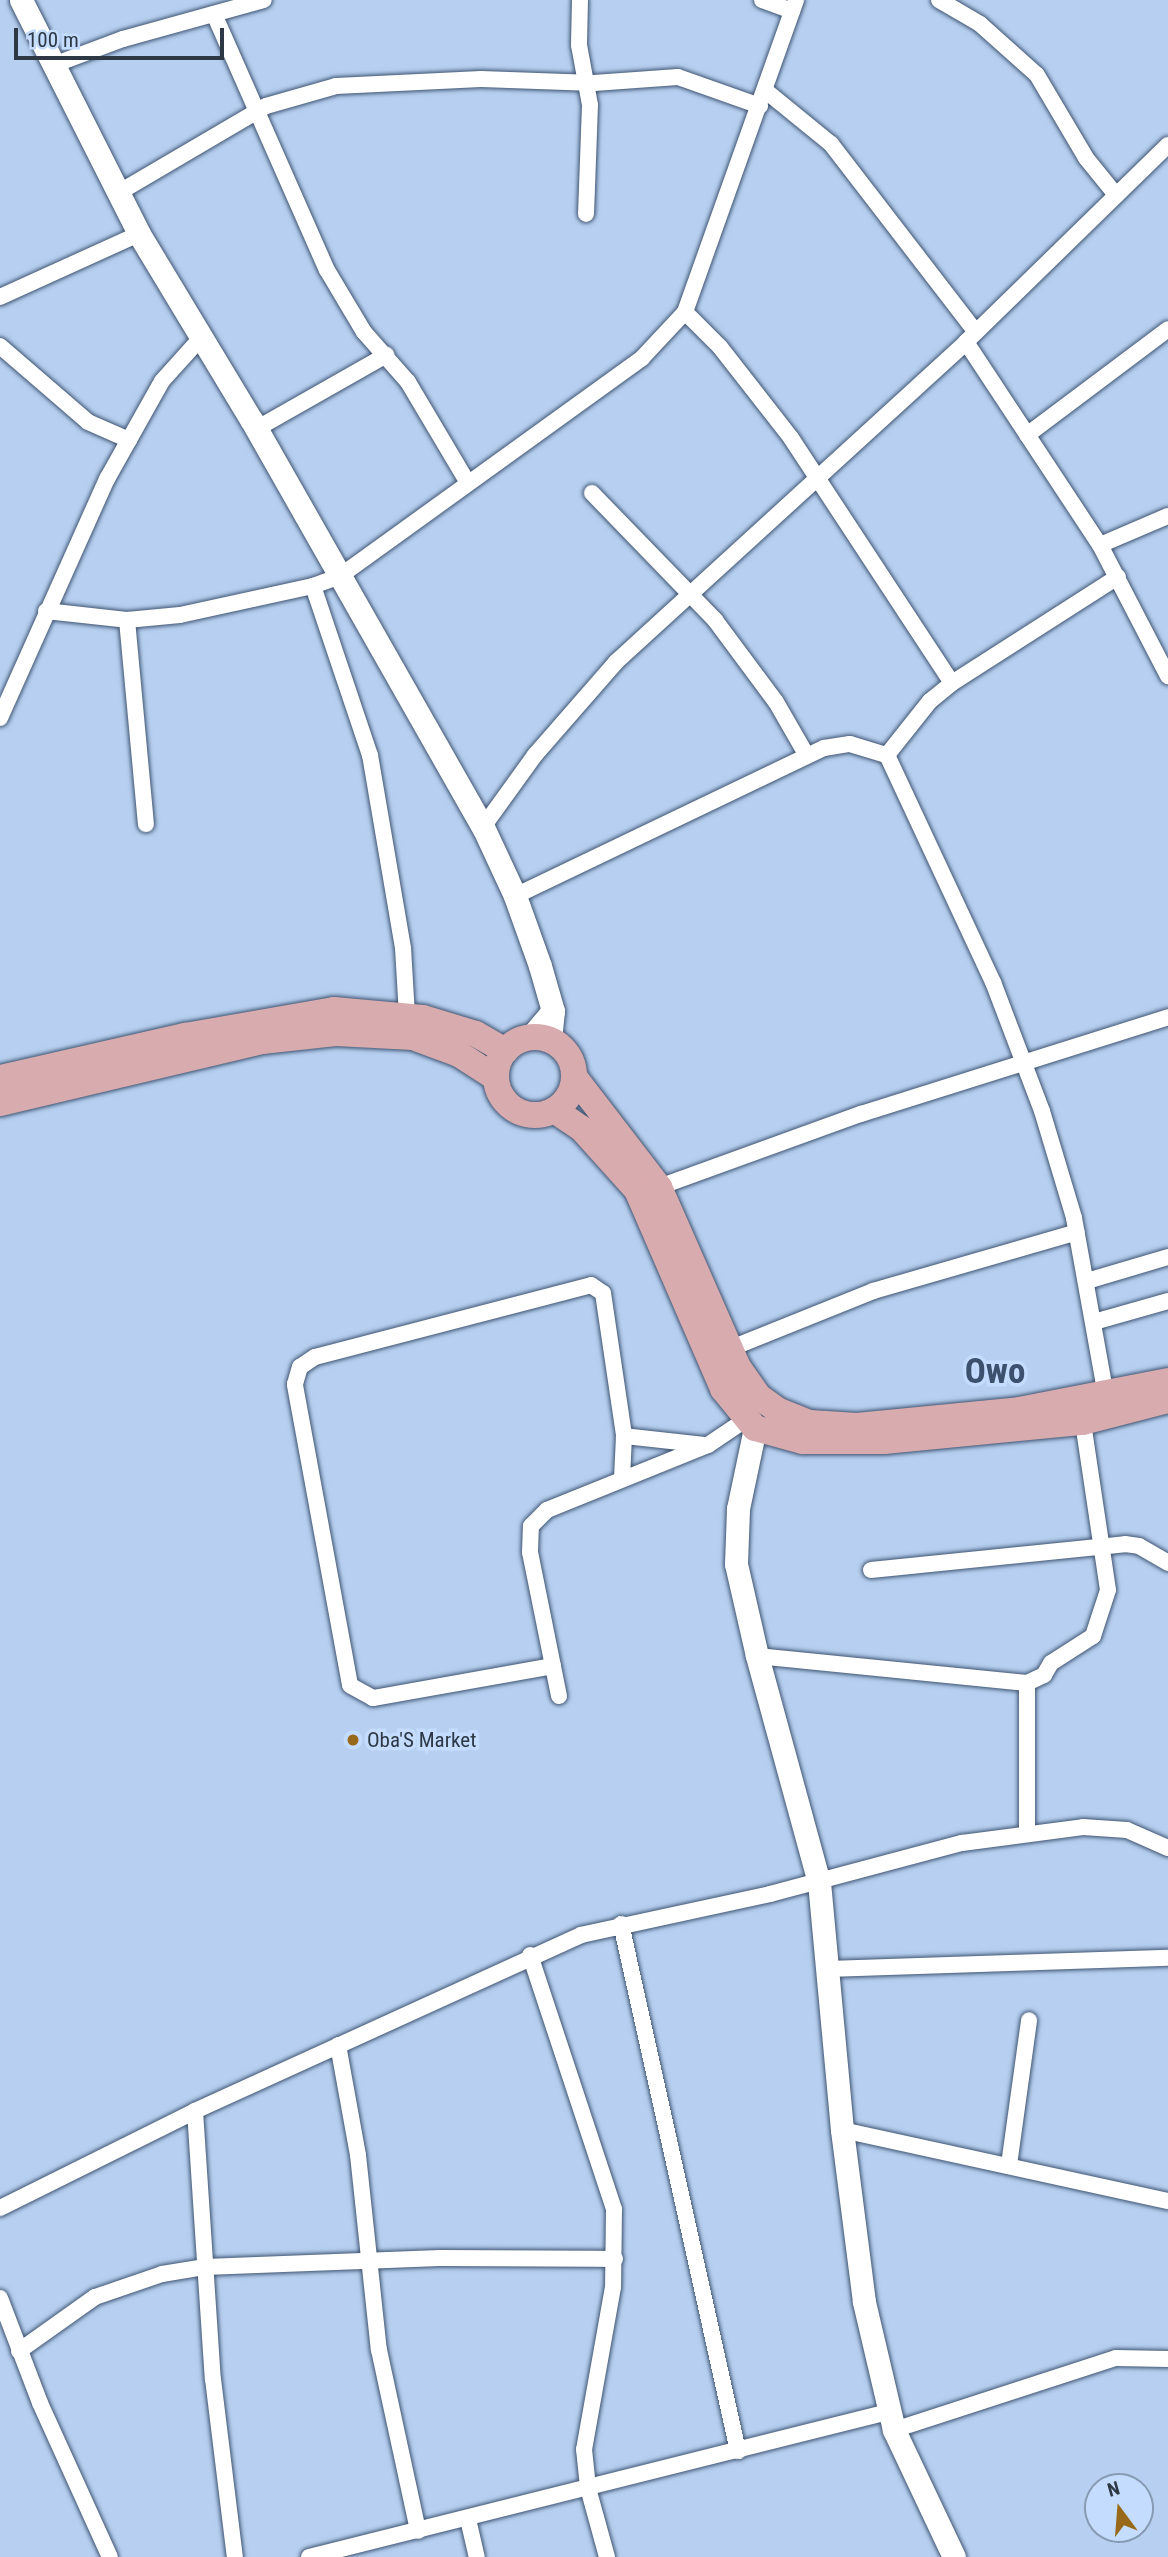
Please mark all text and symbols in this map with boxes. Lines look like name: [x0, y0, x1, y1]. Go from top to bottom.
scale bar: [18, 14, 228, 58]
text: 100 m: [27, 28, 79, 52]
district label: Owo: [965, 1351, 1025, 1393]
place label: Oba'S Market: [367, 1727, 476, 1753]
marker: Oba'S Market: [345, 1732, 361, 1748]
north arrow: [1084, 2473, 1154, 2543]
text: N: [1105, 2477, 1122, 2502]

